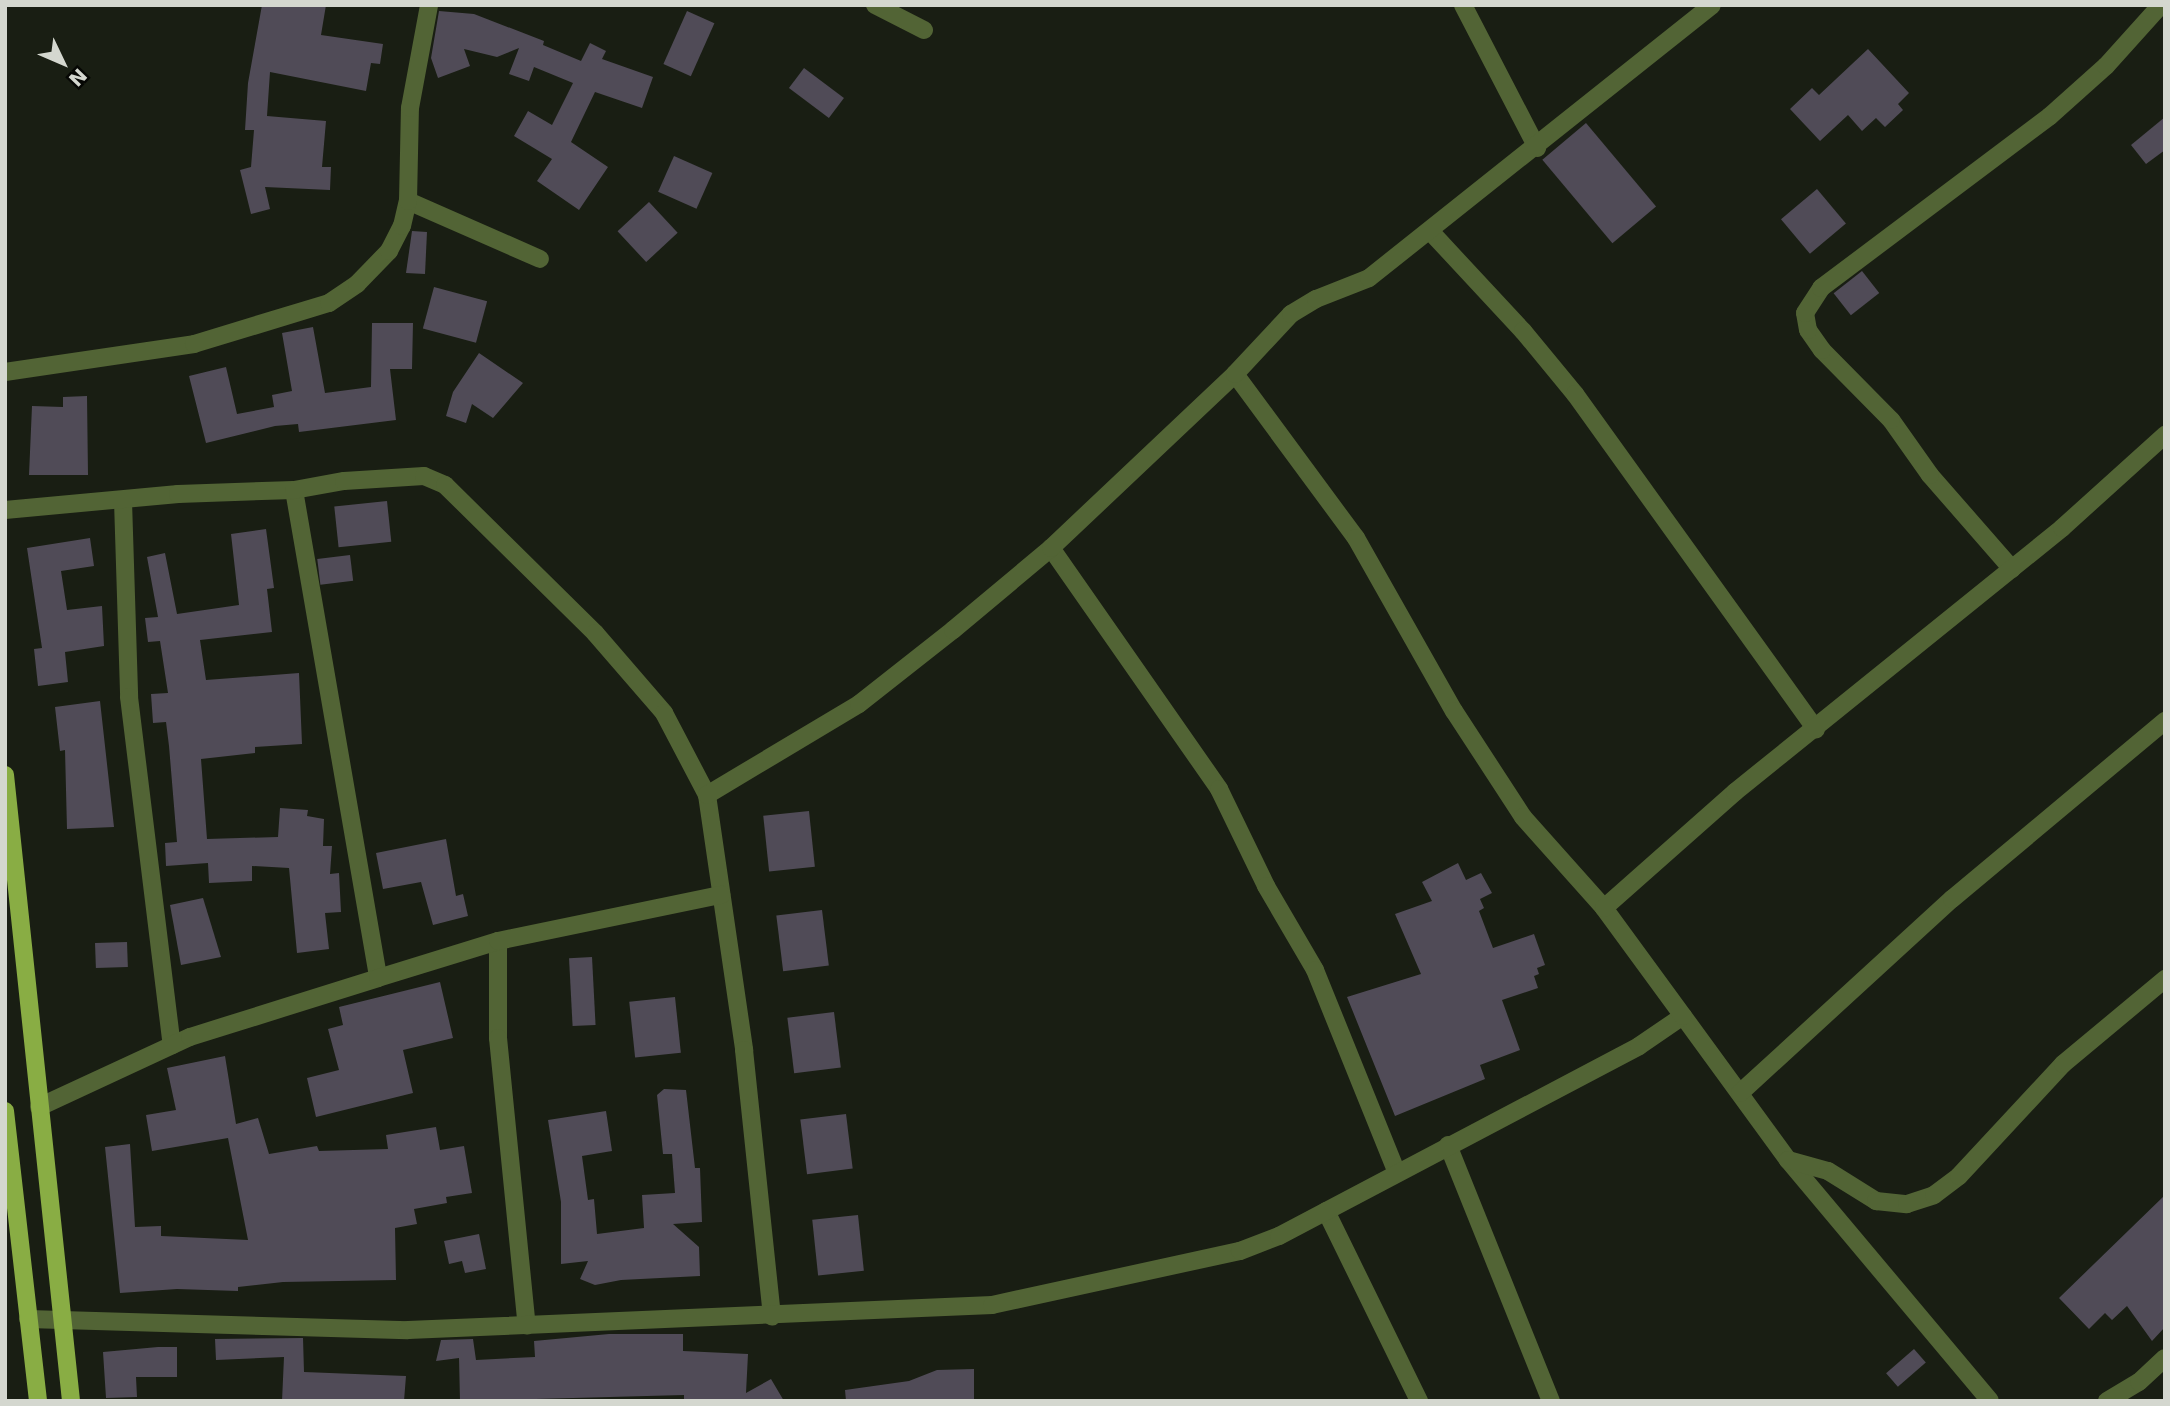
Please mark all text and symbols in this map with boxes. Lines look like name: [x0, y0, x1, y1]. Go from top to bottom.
north arrow: [28, 28, 98, 98]
text: N: [65, 64, 92, 91]

